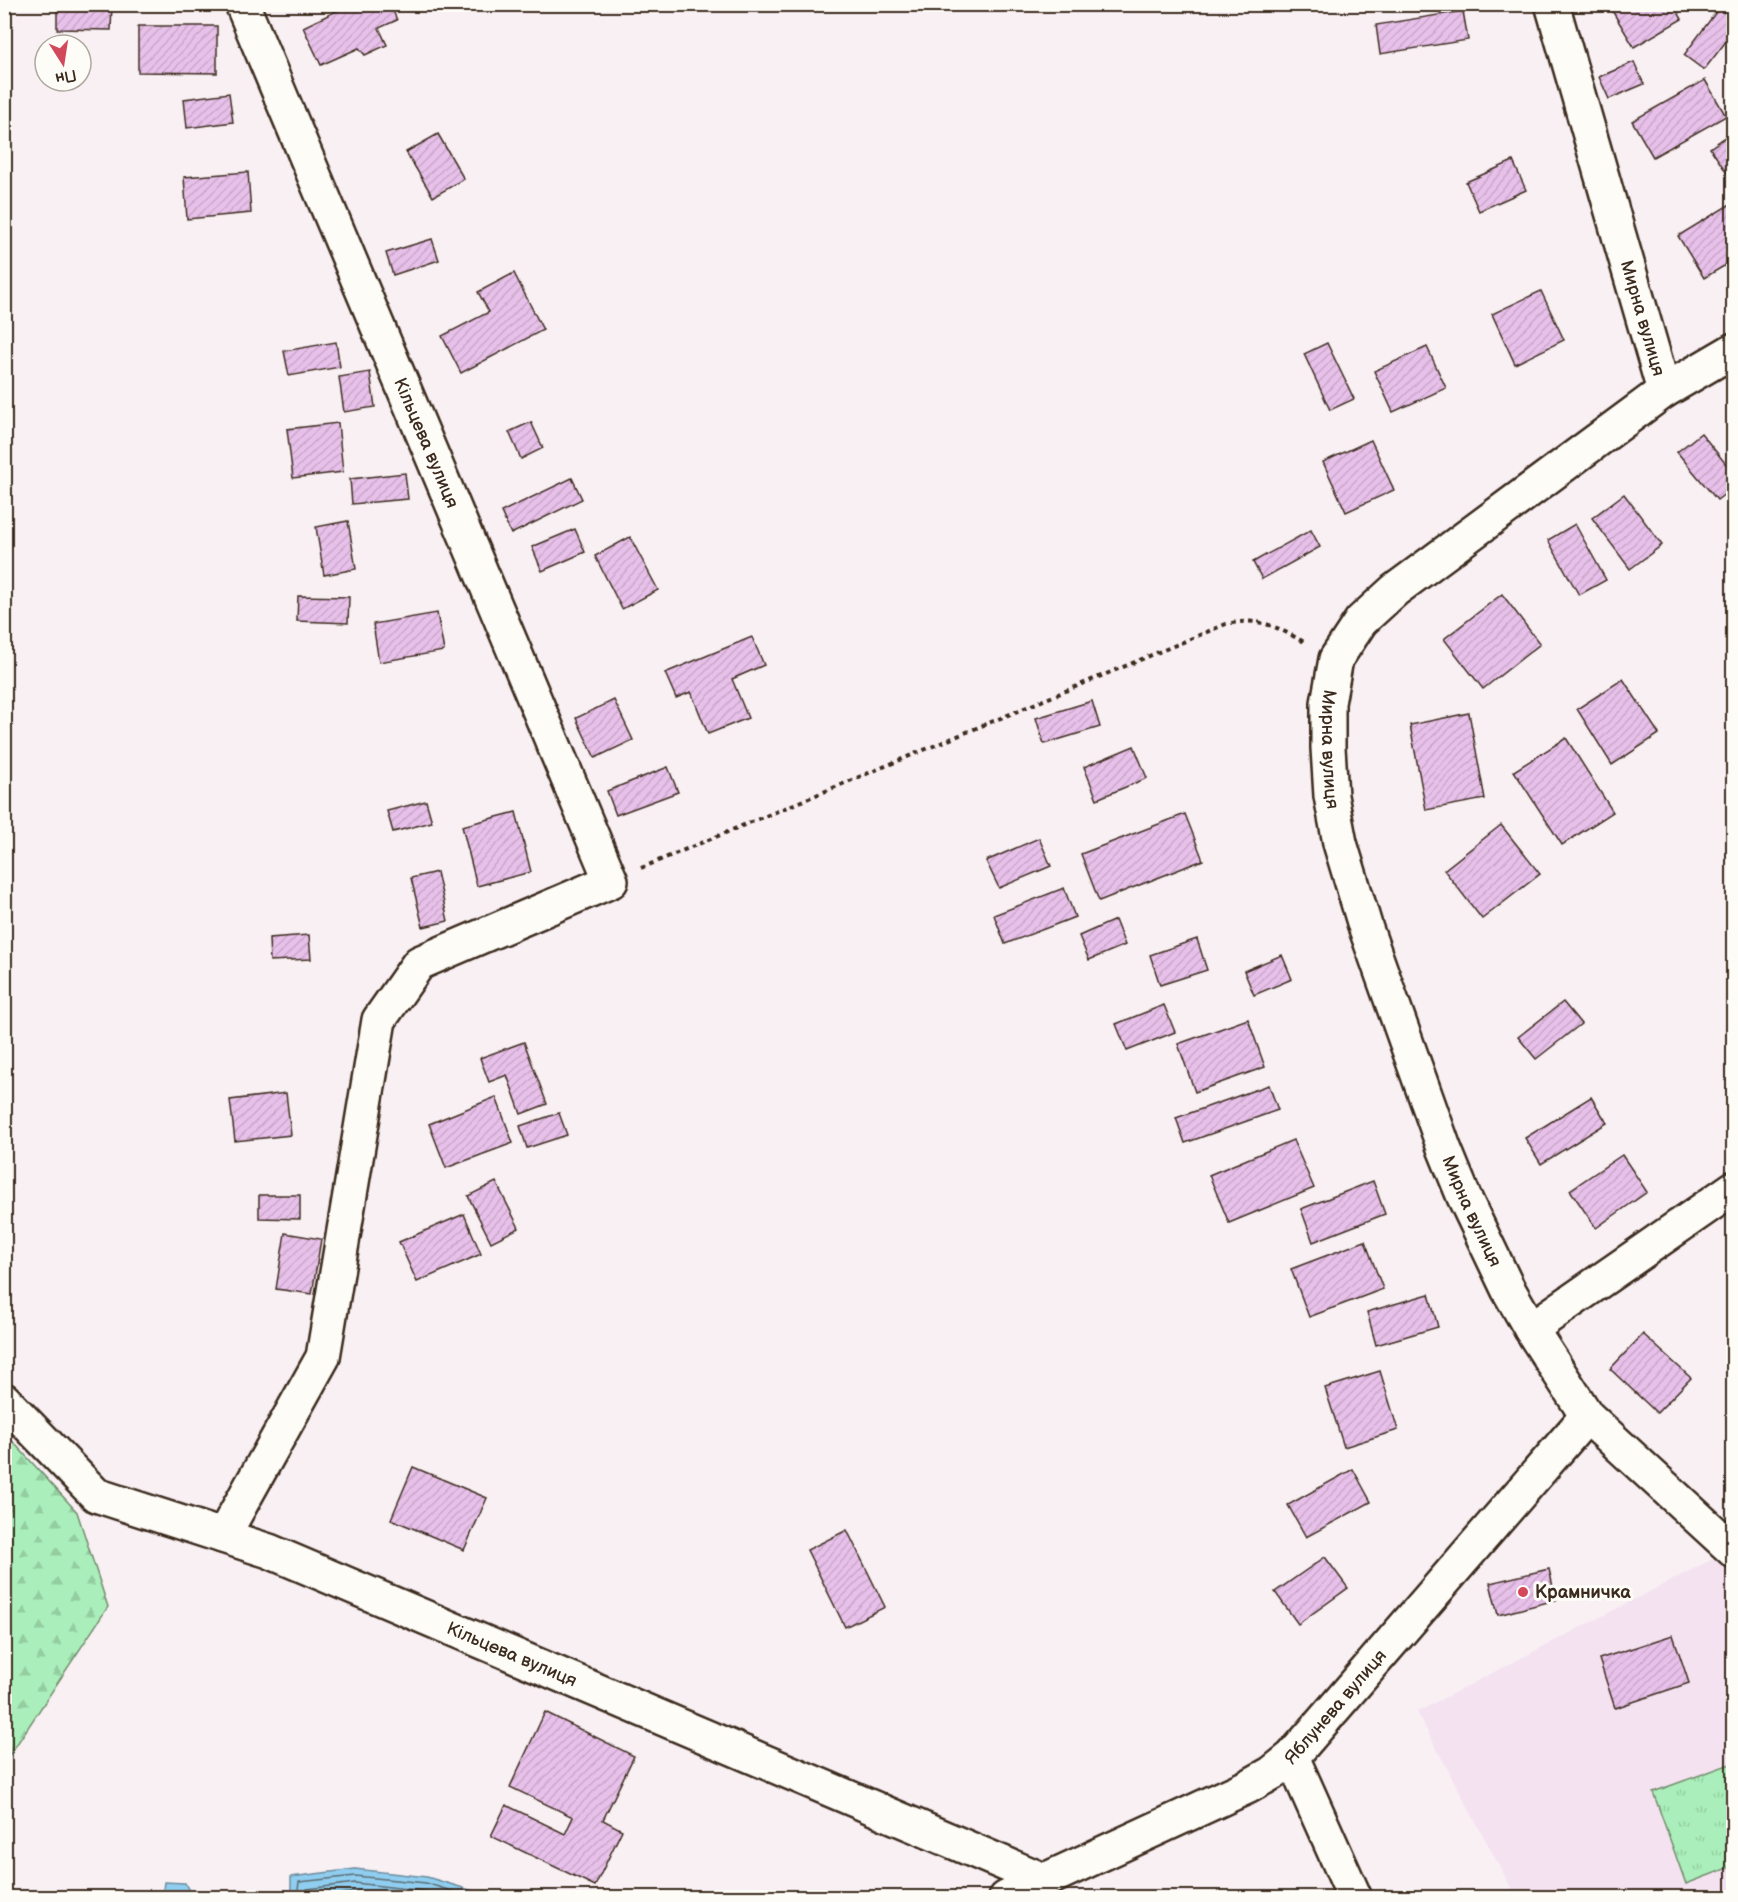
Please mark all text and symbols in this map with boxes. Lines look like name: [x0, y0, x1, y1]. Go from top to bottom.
north arrow: [33, 33, 93, 93]
text: Пн: [53, 65, 78, 88]
street label: Мирна вулиця: [1616, 258, 1670, 378]
street label: Кільцева вулиця: [389, 375, 463, 511]
street label: Мирна вулиця: [1317, 688, 1344, 811]
street label: Мирна вулиця: [1438, 1153, 1506, 1270]
place label: Крамничка: [1535, 1582, 1631, 1603]
marker: Крамничка: [1516, 1585, 1530, 1599]
street label: Кільцева вулиця: [444, 1617, 580, 1691]
street label: Яблунева вулиця: [1280, 1645, 1391, 1768]

